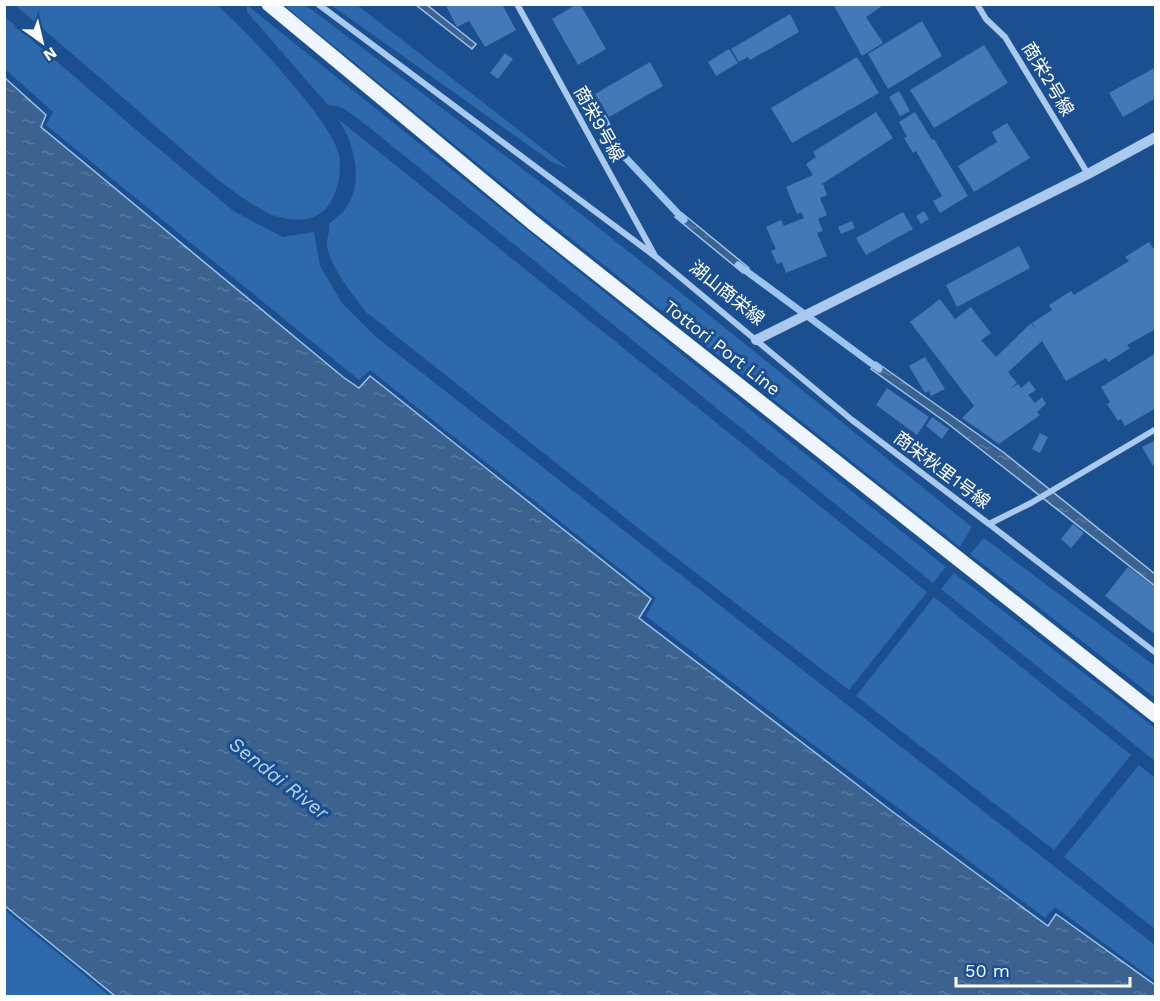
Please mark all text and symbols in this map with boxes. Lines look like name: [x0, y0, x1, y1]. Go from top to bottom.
north arrow: [12, 12, 72, 72]
street label: 商栄2号線: [1018, 38, 1079, 120]
text: N: [40, 43, 60, 65]
street label: 商栄9号線: [570, 82, 629, 165]
street label: 湖山商栄線: [686, 256, 769, 329]
street label: Tottori Port Line: [660, 296, 785, 400]
street label: 商栄秋里1号線: [890, 427, 995, 513]
water label: Sendai River: [224, 732, 335, 825]
scale bar: [956, 950, 1130, 988]
text: 50 m: [965, 960, 1010, 981]

